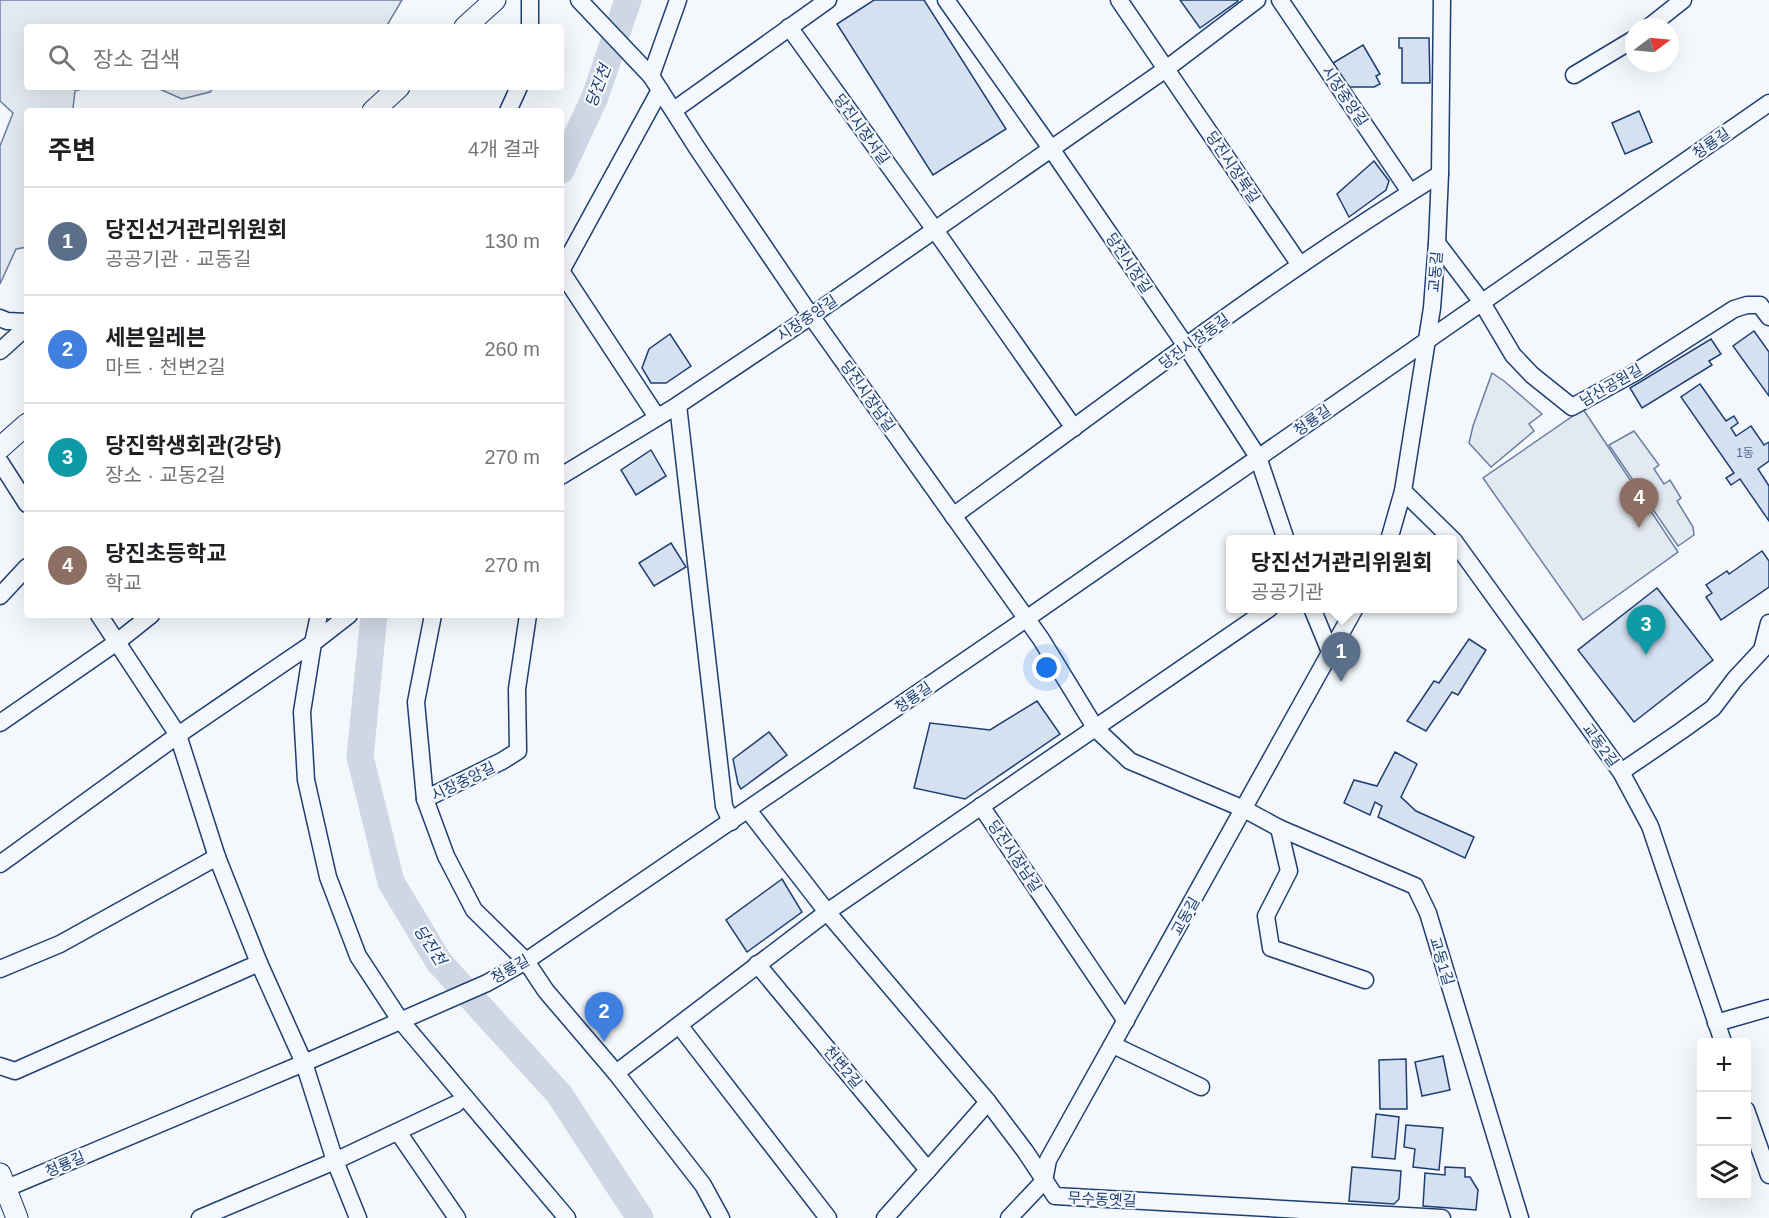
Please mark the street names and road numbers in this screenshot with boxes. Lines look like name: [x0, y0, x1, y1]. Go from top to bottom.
street label: 시장중앙길: [1319, 63, 1371, 129]
street label: 당진시장서길: [831, 91, 893, 167]
street label: 청룡길: [1689, 124, 1733, 162]
street label: 당진시장북길: [1203, 128, 1263, 206]
street label: 당진시장길: [1103, 230, 1155, 296]
street label: 교동길: [1425, 251, 1445, 293]
street label: 시장중앙길: [774, 292, 840, 344]
street label: 당진시장동길: [1156, 310, 1232, 372]
street label: 당진시장남길: [837, 357, 899, 435]
street label: 남산공원길: [1577, 360, 1645, 410]
street label: 청룡길: [1290, 401, 1334, 439]
street label: 청룡길: [891, 678, 935, 716]
street label: 교동2길: [1580, 720, 1622, 770]
street label: 시장중앙길: [428, 758, 498, 804]
street label: 당진시장남길: [985, 817, 1045, 895]
street label: 교동길: [1168, 894, 1202, 938]
street label: 교동1길: [1427, 935, 1457, 987]
street label: 청룡길: [488, 951, 532, 987]
street label: 천변2길: [820, 1042, 866, 1092]
street label: 청룡길: [43, 1148, 87, 1180]
street label: 무수동옛길: [1067, 1189, 1137, 1209]

